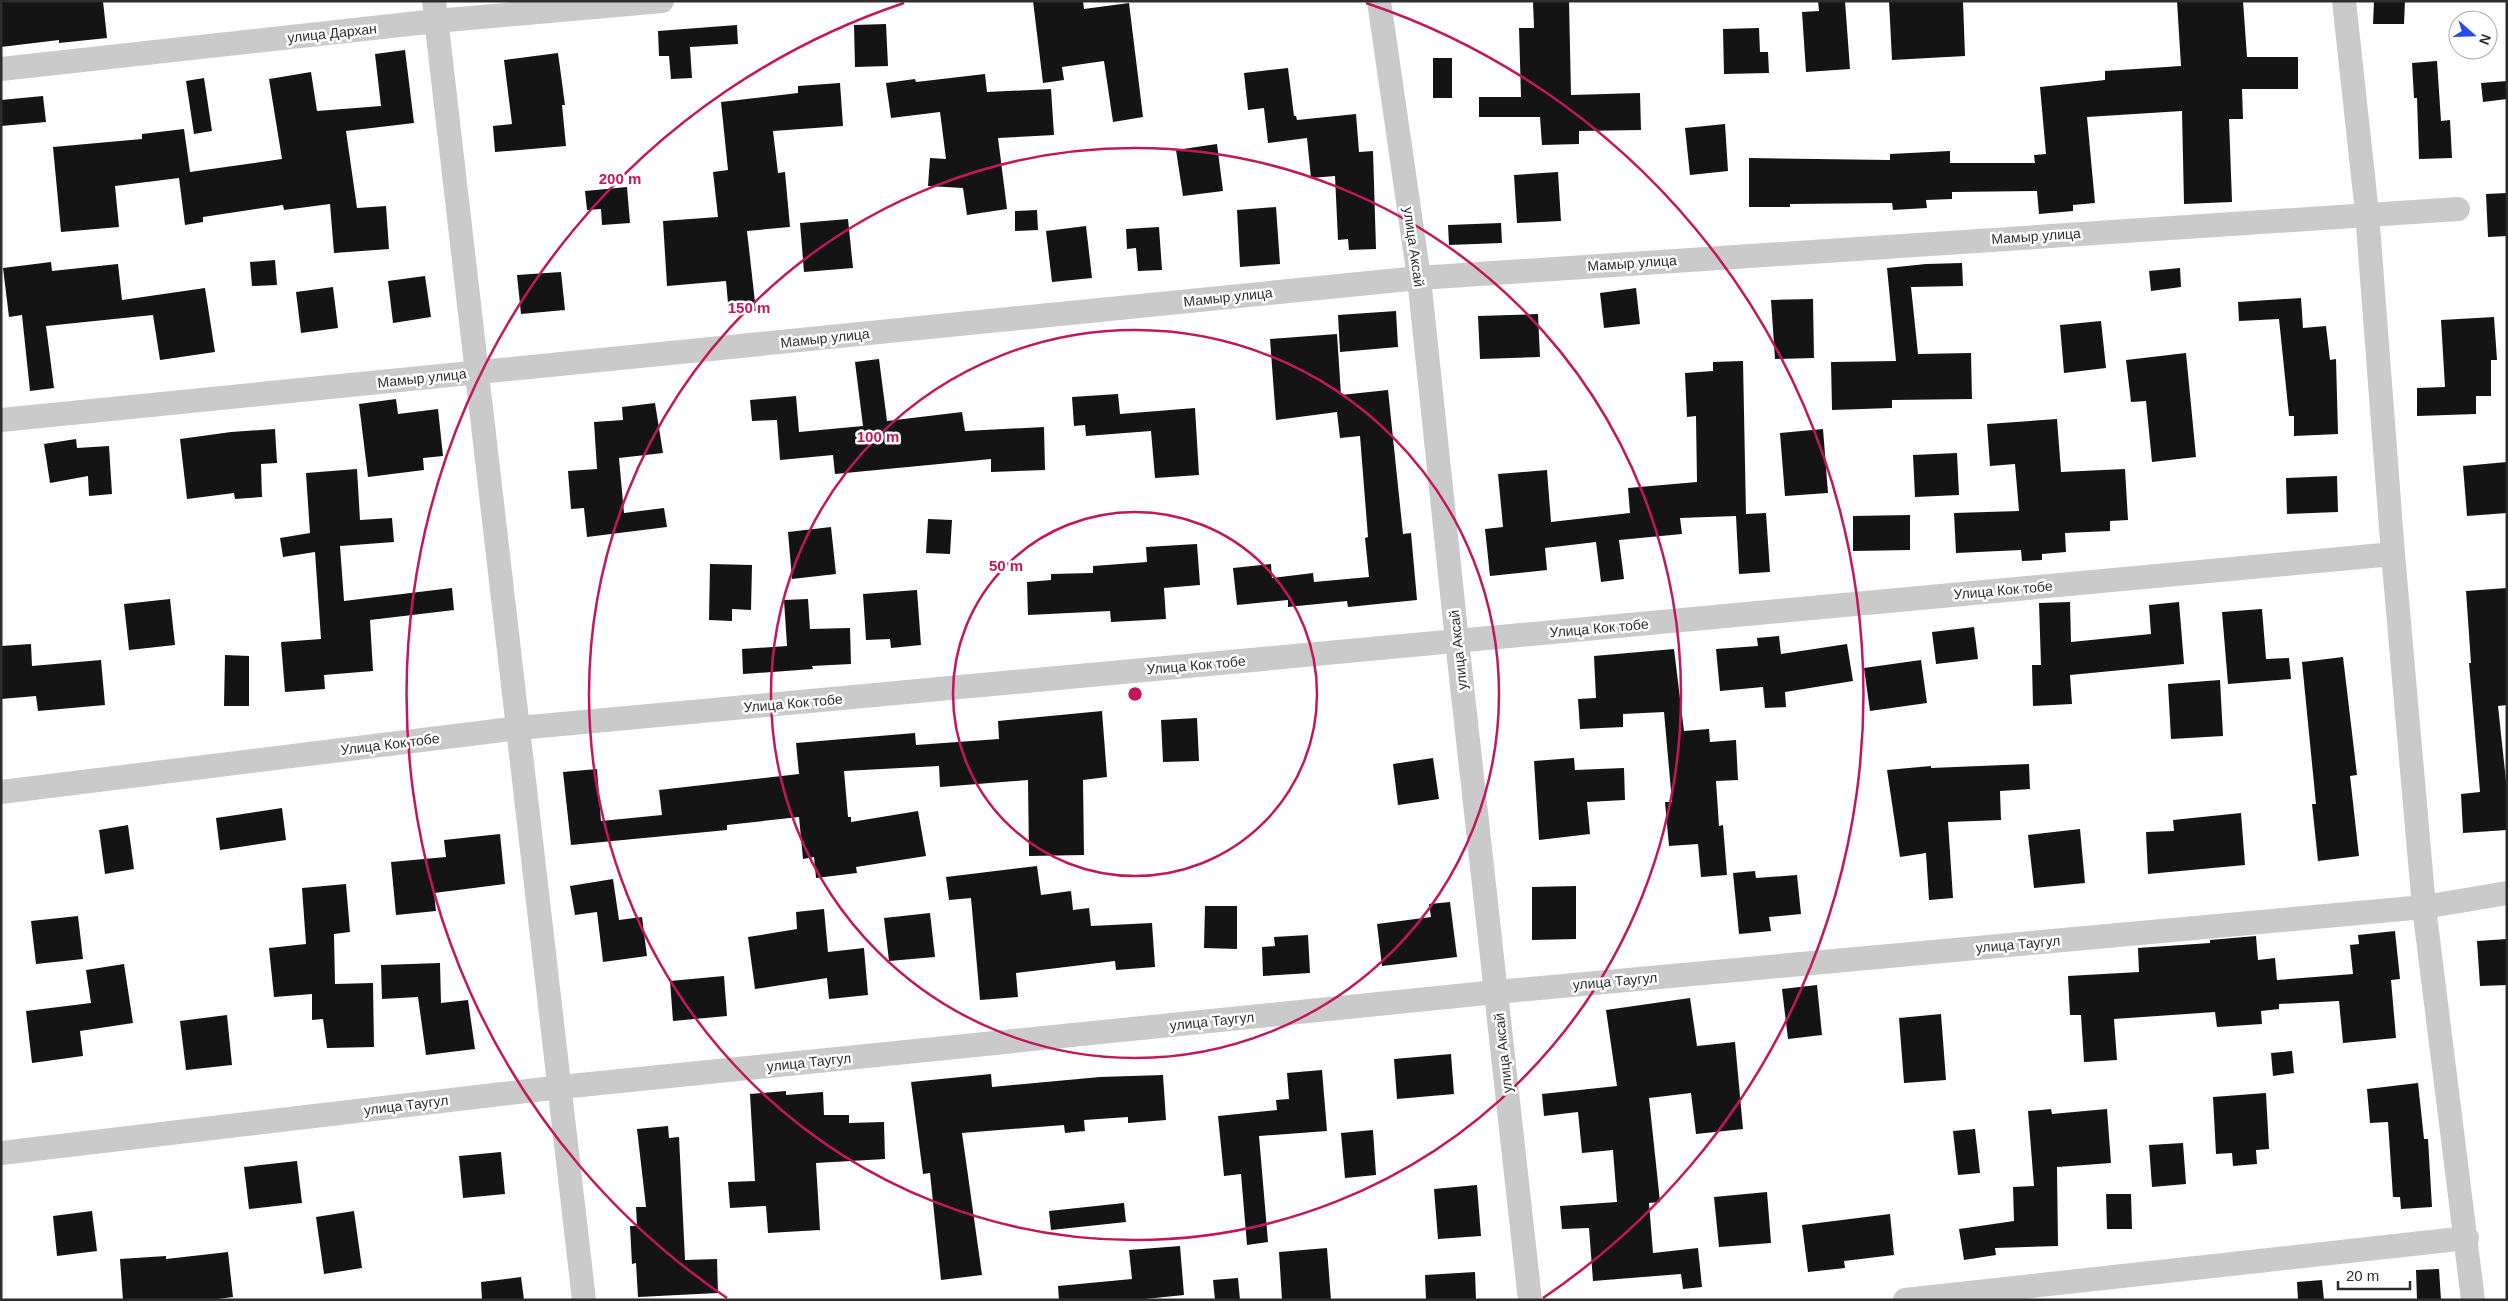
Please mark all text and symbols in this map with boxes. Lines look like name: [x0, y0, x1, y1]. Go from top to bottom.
north arrow: [2448, 10, 2498, 60]
street label: улица Дархан: [287, 20, 377, 46]
text: N: [2476, 32, 2494, 47]
text: 200 m: [599, 170, 641, 187]
street label: улица Аксай: [1400, 206, 1428, 288]
street label: Мамыр улица: [1991, 225, 2081, 247]
street label: Мамыр улица: [1587, 252, 1677, 274]
street label: Мамыр улица: [1183, 284, 1274, 310]
text: 150 m: [728, 299, 770, 316]
street label: Мамыр улица: [780, 325, 871, 351]
street label: Мамыр улица: [377, 365, 468, 391]
text: 100 m: [857, 428, 899, 445]
text: 50 m: [989, 557, 1023, 574]
street label: Улица Кок тобе: [1953, 578, 2053, 602]
street label: улица Аксай: [1446, 609, 1470, 691]
street label: Улица Кок тобе: [1549, 616, 1649, 640]
street label: Улица Кок тобе: [1146, 653, 1246, 677]
centre of rings: [1126, 685, 1144, 703]
street label: Улица Кок тобе: [743, 691, 843, 715]
street label: Улица Кок тобе: [340, 730, 440, 758]
street label: улица Таугул: [1975, 932, 2061, 956]
street label: улица Таугул: [1572, 969, 1658, 993]
street label: улица Таугул: [1169, 1009, 1255, 1033]
street label: улица Аксай: [1491, 1012, 1515, 1094]
street label: улица Таугул: [766, 1050, 852, 1074]
street label: улица Таугул: [363, 1092, 449, 1118]
scale bar: [2338, 1258, 2410, 1290]
text: 20 m: [2346, 1267, 2379, 1284]

